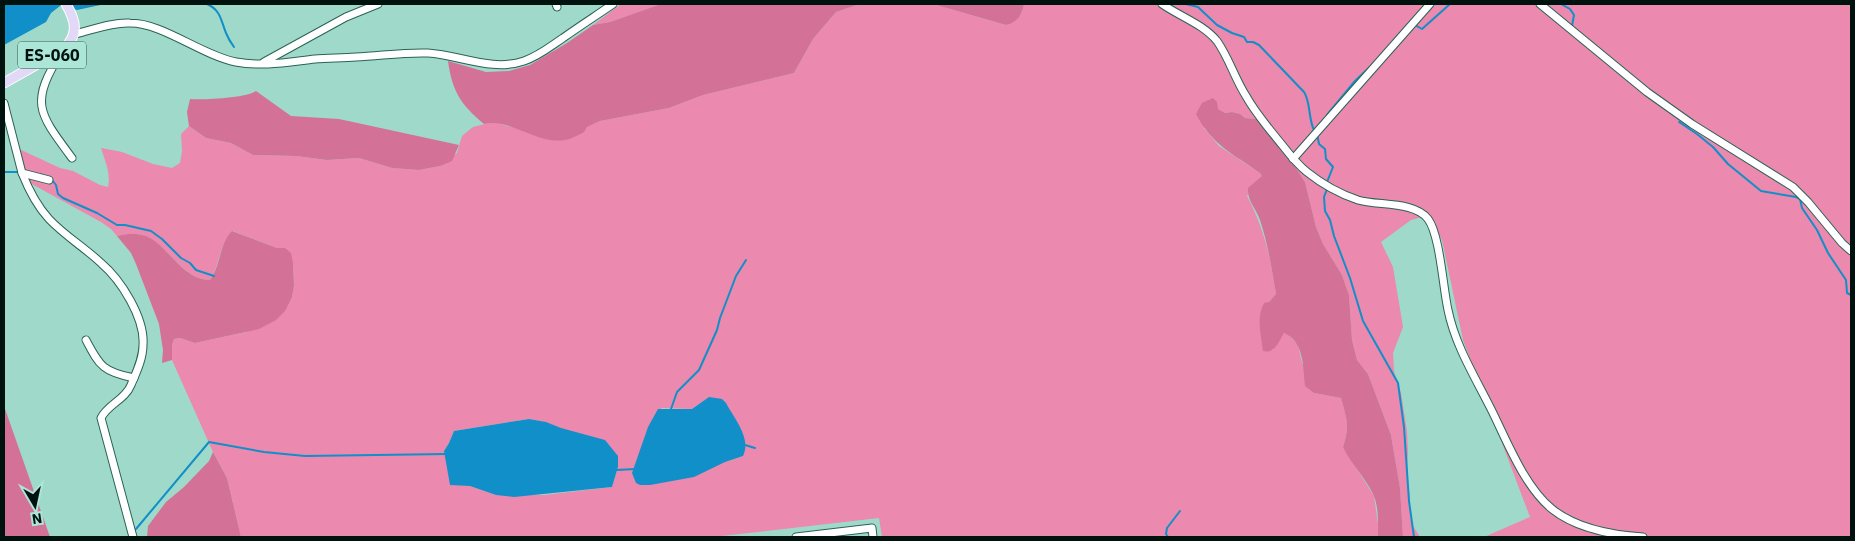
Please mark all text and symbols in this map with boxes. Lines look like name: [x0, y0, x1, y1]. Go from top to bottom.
road number: ES-060: [18, 42, 86, 68]
north arrow: [10, 481, 60, 531]
text: N: [31, 509, 43, 529]

